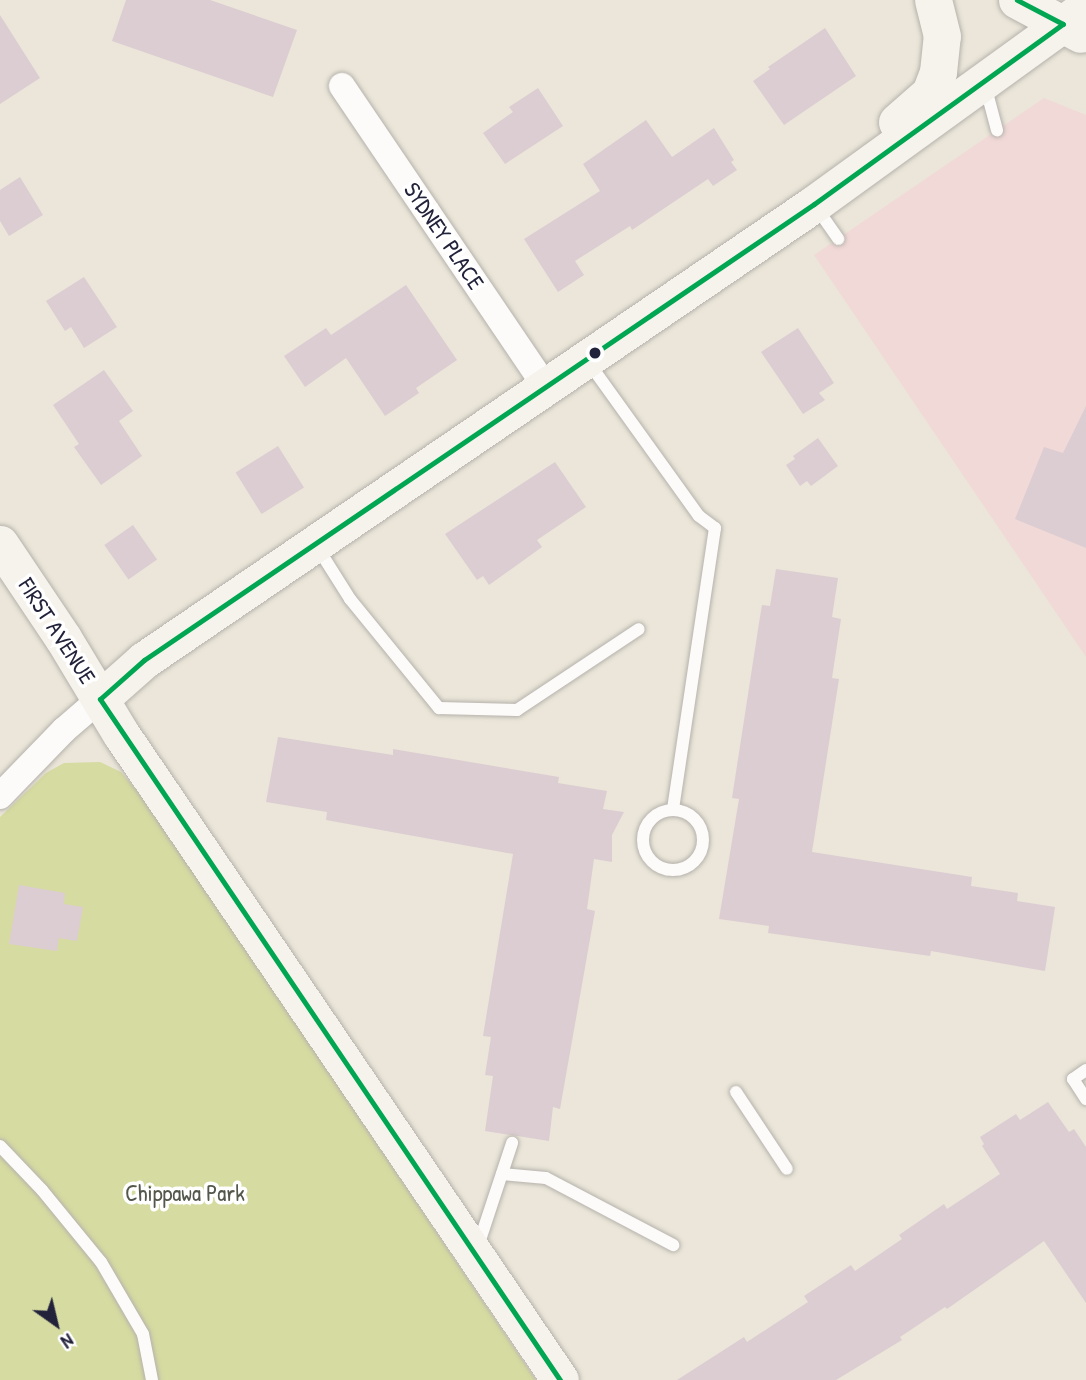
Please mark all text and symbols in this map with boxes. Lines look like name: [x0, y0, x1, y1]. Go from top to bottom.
street label: SYDNEY PLACE: [398, 177, 490, 295]
unlabelled marker: [588, 346, 602, 360]
street label: FIRST AVENUE: [13, 573, 101, 689]
park label: Chippawa Park: [125, 1179, 245, 1207]
north arrow: [21, 1289, 91, 1359]
text: N: [56, 1328, 79, 1355]

